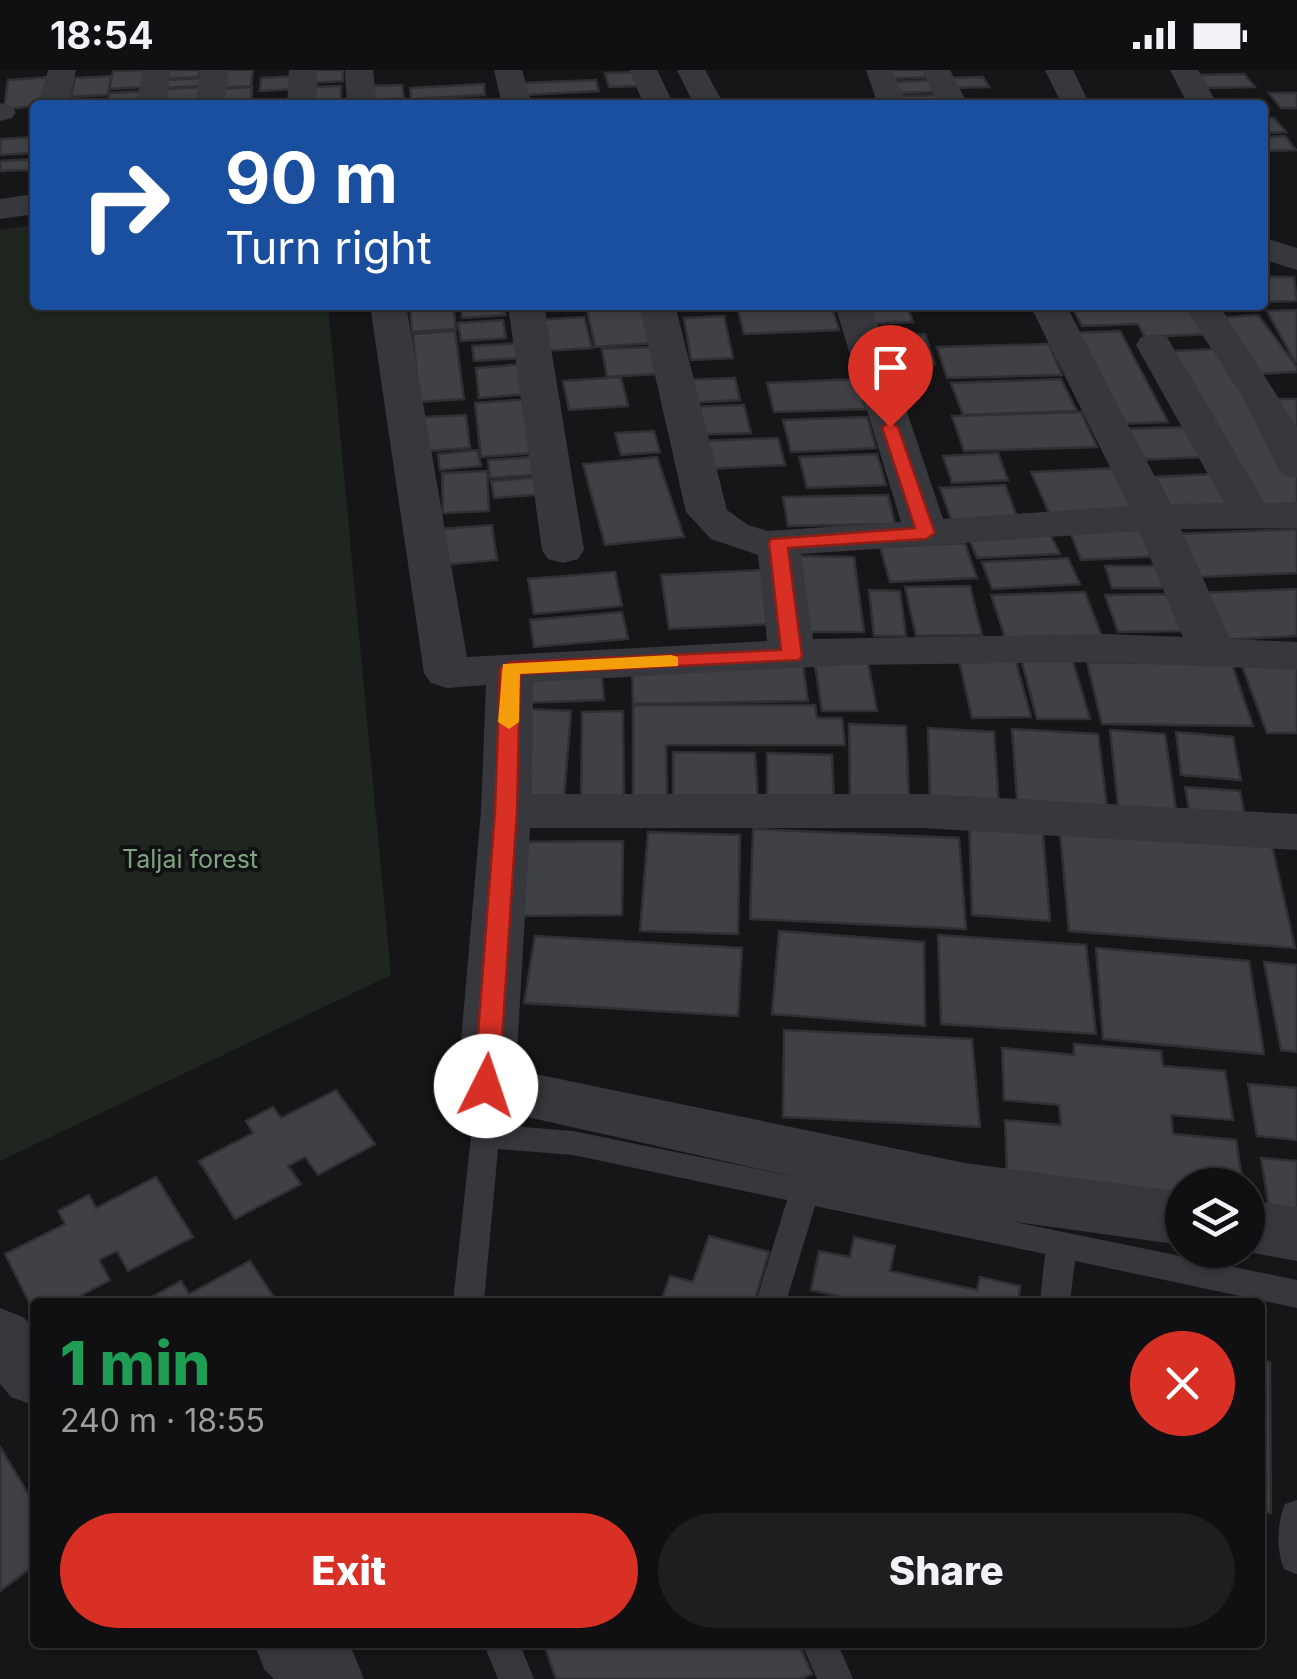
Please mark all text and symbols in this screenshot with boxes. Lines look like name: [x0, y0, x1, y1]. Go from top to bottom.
text: 18:54: [50, 12, 154, 58]
text: 90 m: [225, 135, 398, 220]
icon: right: [60, 140, 190, 270]
text: Turn right: [225, 220, 432, 275]
pin: [848, 325, 933, 428]
icon: arrive: [863, 340, 918, 395]
park label: Taljai forest: [122, 844, 258, 874]
position arrow: [434, 1034, 538, 1138]
map controls: [1165, 1168, 1265, 1268]
button: layers: [1165, 1168, 1265, 1268]
text: 1 min: [60, 1327, 210, 1399]
button: close: [1130, 1331, 1235, 1436]
text: 240 m · 18:55: [60, 1401, 265, 1440]
button: Exit: [60, 1513, 638, 1628]
button: Share: [658, 1513, 1235, 1628]

